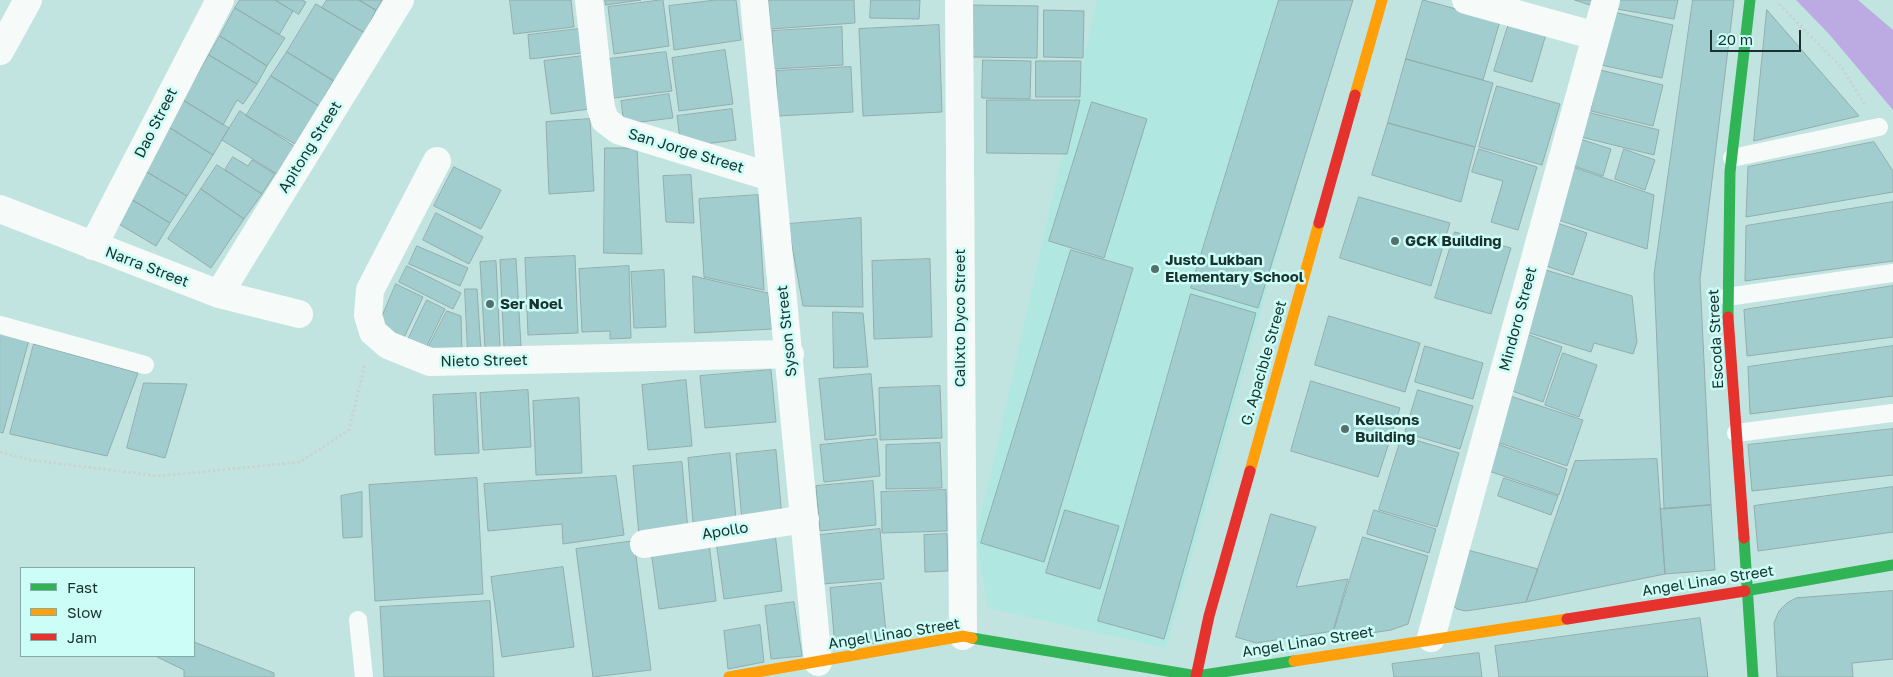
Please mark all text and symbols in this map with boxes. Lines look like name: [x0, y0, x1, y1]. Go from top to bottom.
scale bar: [1713, 20, 1804, 52]
text: 20 m: [1718, 30, 1753, 48]
street label: Dao Street: [131, 85, 181, 161]
street label: Apitong Street: [275, 98, 345, 196]
street label: San Jorge Street: [626, 125, 746, 177]
place label: GCK Building: [1405, 232, 1501, 250]
marker: GCK Building: [1389, 235, 1401, 247]
street label: Narra Street: [103, 243, 191, 291]
street label: Calixto Dyco Street: [951, 249, 969, 387]
place label: Justo Lukban Elementary School: [1165, 251, 1304, 286]
marker: Justo Lukban Elementary School: [1149, 263, 1161, 275]
street label: Mindoro Street: [1495, 265, 1541, 373]
street label: Syson Street: [773, 284, 801, 378]
street label: Escoda Street: [1704, 289, 1728, 389]
place label: Ser Noel: [500, 295, 563, 313]
marker: Ser Noel: [484, 298, 496, 310]
street label: G. Apacible Street: [1238, 298, 1290, 428]
street label: Nieto Street: [440, 351, 528, 371]
place label: Kellsons Building: [1355, 411, 1419, 446]
marker: Kellsons Building: [1339, 423, 1351, 435]
street label: Apollo: [701, 518, 749, 544]
street label: Angel Linao Street: [1641, 562, 1775, 600]
legend: [20, 567, 195, 657]
text: Fast: [67, 578, 98, 596]
text: Slow: [67, 603, 102, 621]
street label: Angel Linao Street: [827, 615, 961, 653]
street label: Angel Linao Street: [1241, 623, 1375, 661]
text: Jam: [67, 628, 97, 646]

